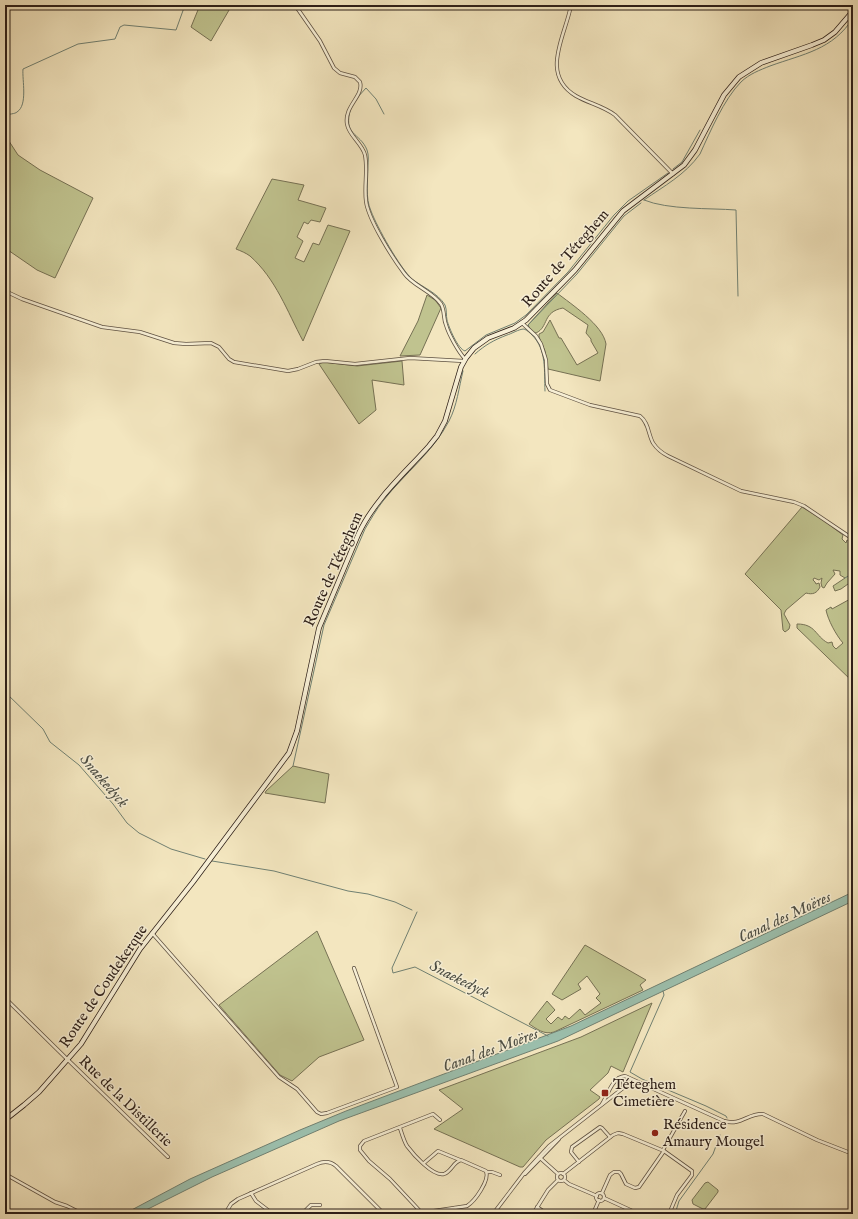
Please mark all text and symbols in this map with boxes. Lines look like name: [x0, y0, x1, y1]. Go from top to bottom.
street label: Route de Téteghem: [518, 205, 613, 311]
street label: Route de Téteghem: [300, 508, 367, 630]
water label: Snaekedyck: [75, 750, 133, 813]
water label: Canal des Moëres: [735, 887, 835, 948]
street label: Route de Coudekerque: [55, 921, 152, 1051]
water label: Snaekedyck: [426, 956, 493, 1004]
water label: Canal des Moëres: [440, 1024, 541, 1077]
street label: Rue de la Distillerie: [75, 1052, 177, 1151]
place label: Téteghem Cimetière: [613, 1075, 677, 1111]
marker: Téteghem Cimetière: [600, 1088, 610, 1098]
place label: Résidence Amaury Mougel: [662, 1115, 765, 1151]
marker: Résidence Amaury Mougel: [650, 1128, 660, 1138]

